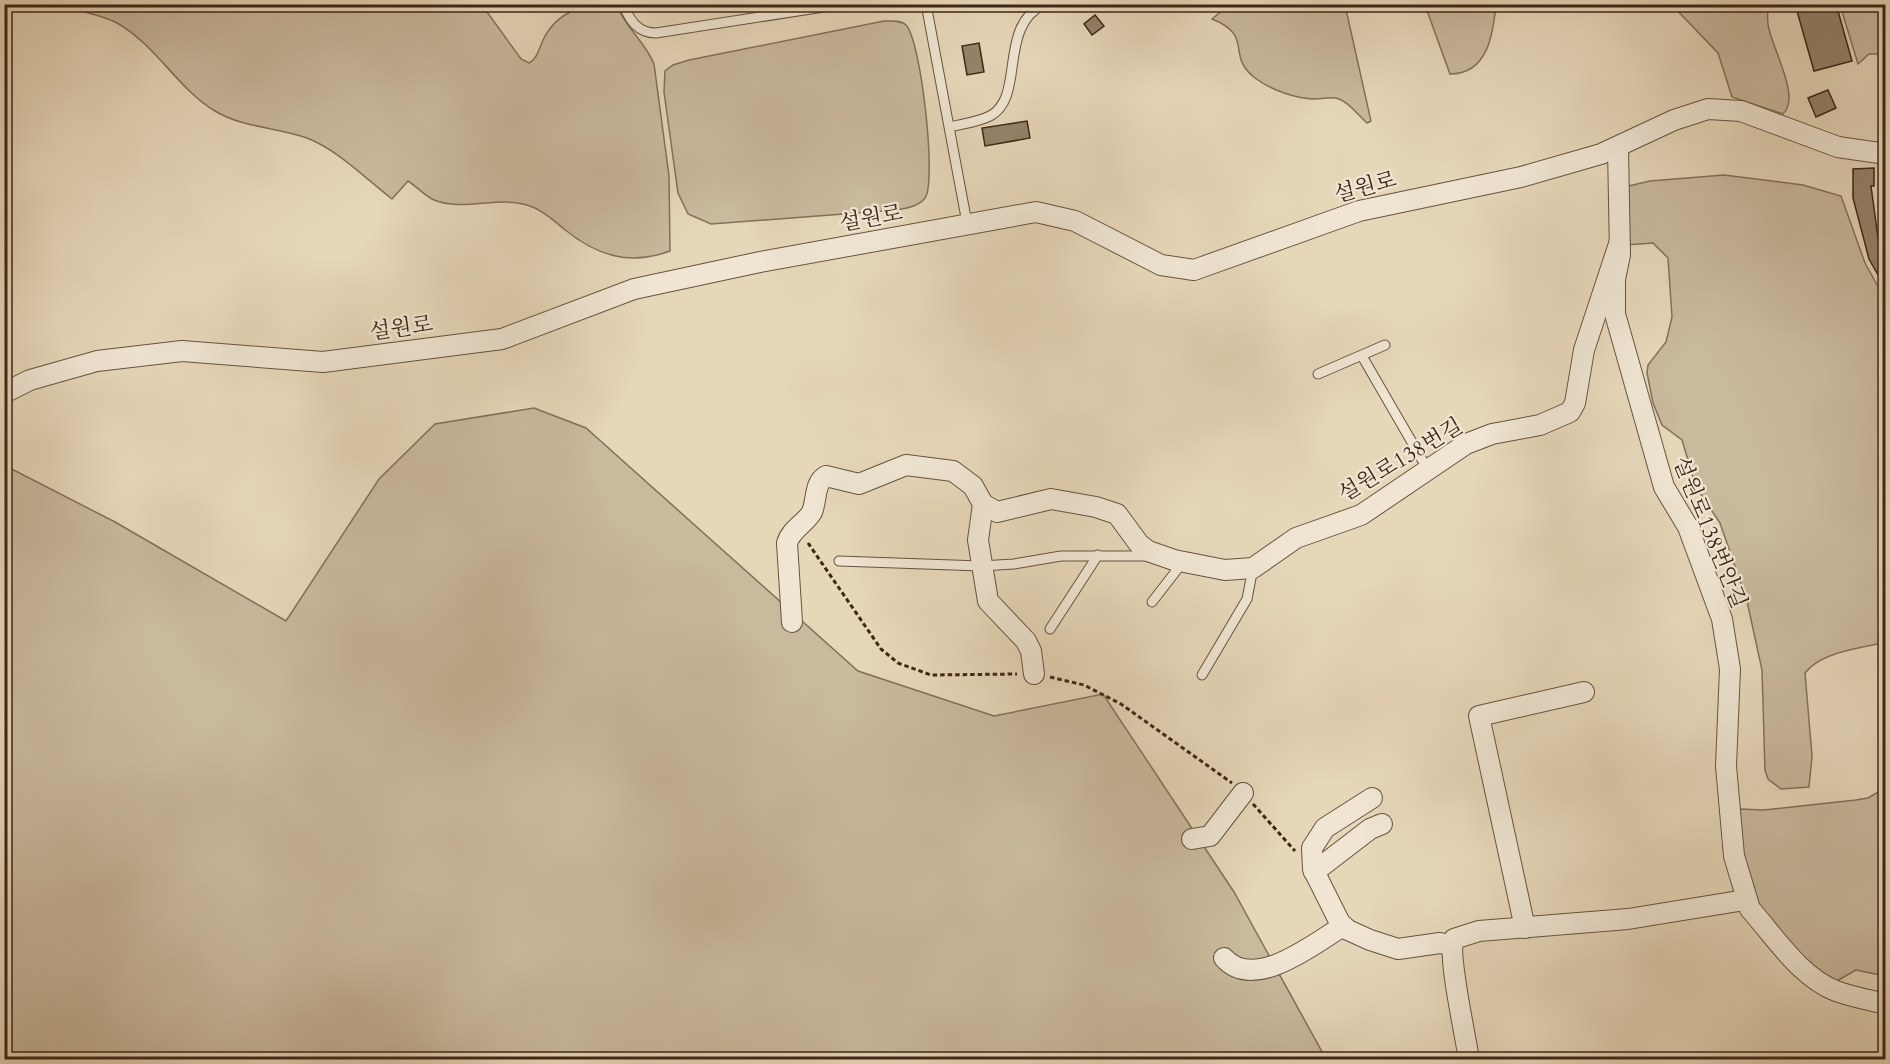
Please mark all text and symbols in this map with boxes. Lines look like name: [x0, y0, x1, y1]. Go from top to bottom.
street label: 설원로: [1331, 164, 1400, 210]
street label: 설원로: [837, 198, 905, 238]
street label: 설원로: [367, 309, 435, 347]
street label: 설원로138번길: [1333, 411, 1468, 509]
street label: 설원로138번안길: [1666, 452, 1754, 613]

